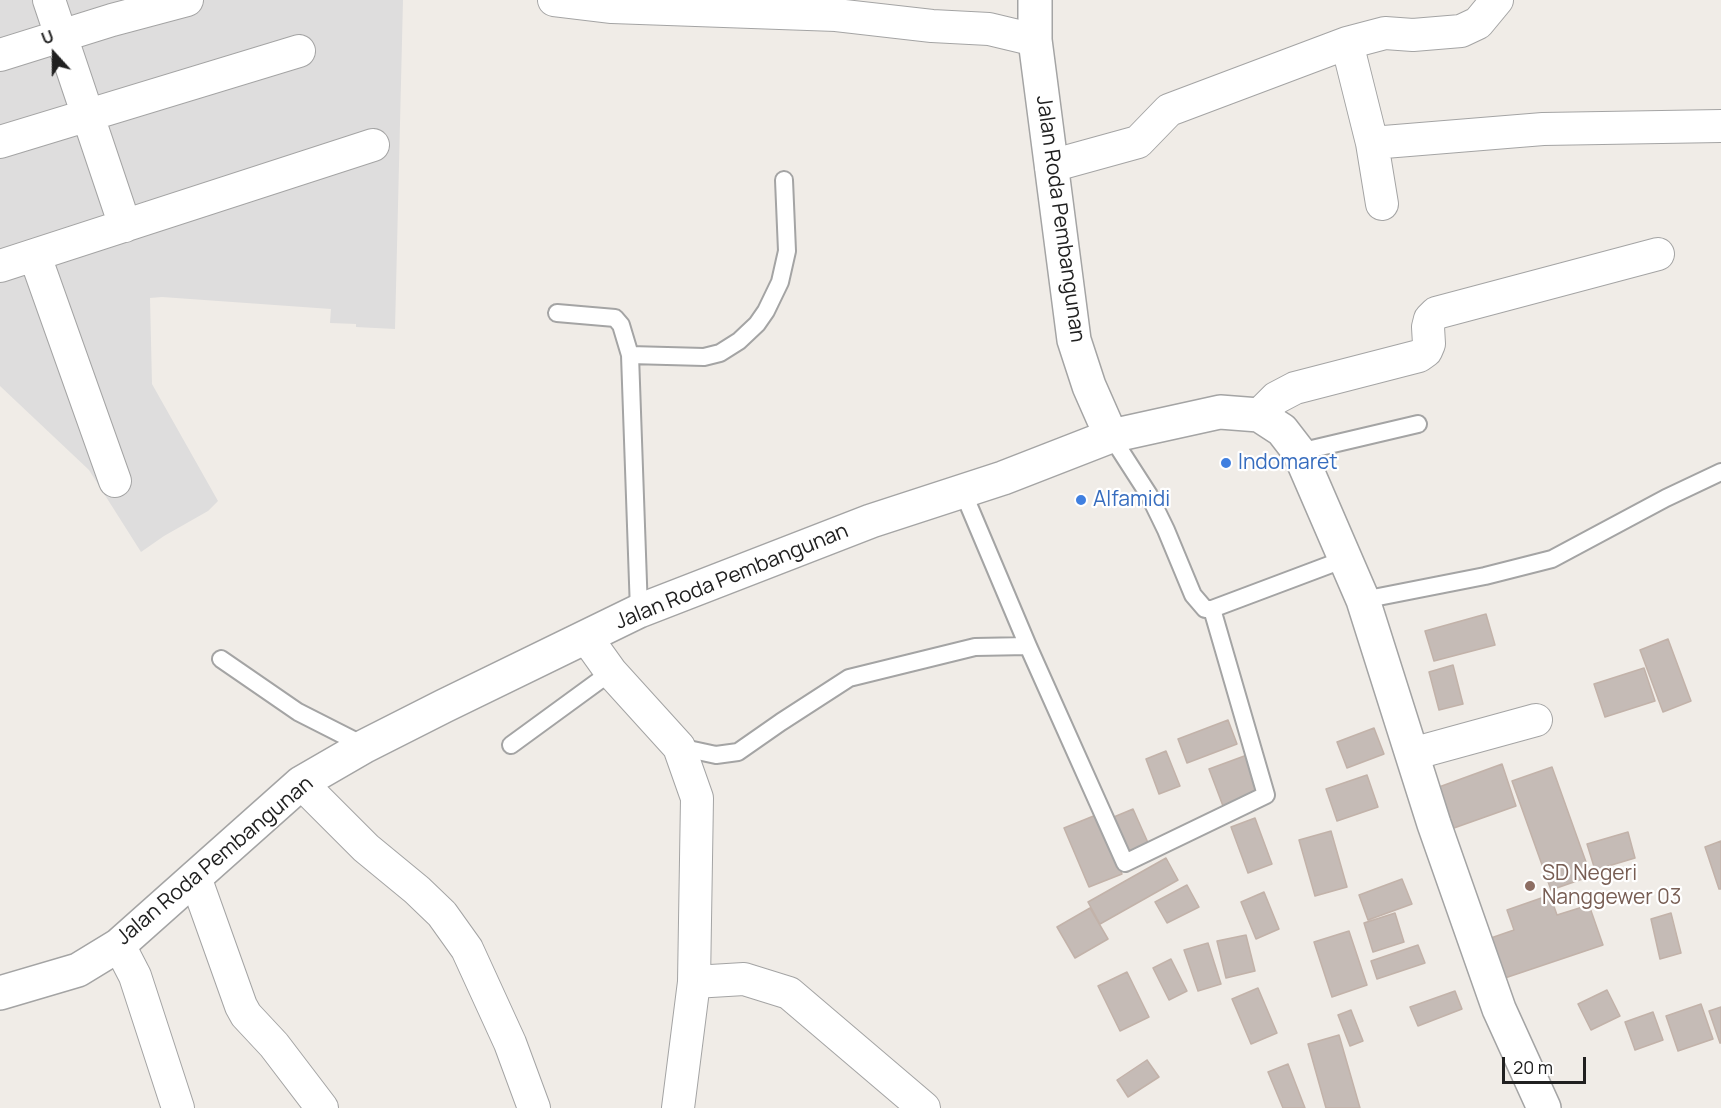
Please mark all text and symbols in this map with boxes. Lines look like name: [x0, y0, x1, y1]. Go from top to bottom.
north arrow: [24, 24, 84, 84]
text: U: [38, 25, 57, 50]
street label: Jalan Roda Pembangunan: [1030, 94, 1090, 344]
place label: Indomaret: [1238, 450, 1338, 476]
marker: Indomaret: [1219, 456, 1233, 470]
place label: Alfamidi: [1093, 487, 1170, 513]
marker: Alfamidi: [1074, 493, 1088, 507]
street label: Jalan Roda Pembangunan: [612, 519, 852, 635]
street label: Jalan Roda Pembangunan: [111, 771, 319, 951]
place label: SD Negeri Nanggewer 03: [1542, 861, 1681, 911]
marker: SD Negeri Nanggewer 03: [1523, 879, 1537, 893]
scale bar: [1505, 1045, 1589, 1083]
text: 20 m: [1513, 1055, 1553, 1079]

